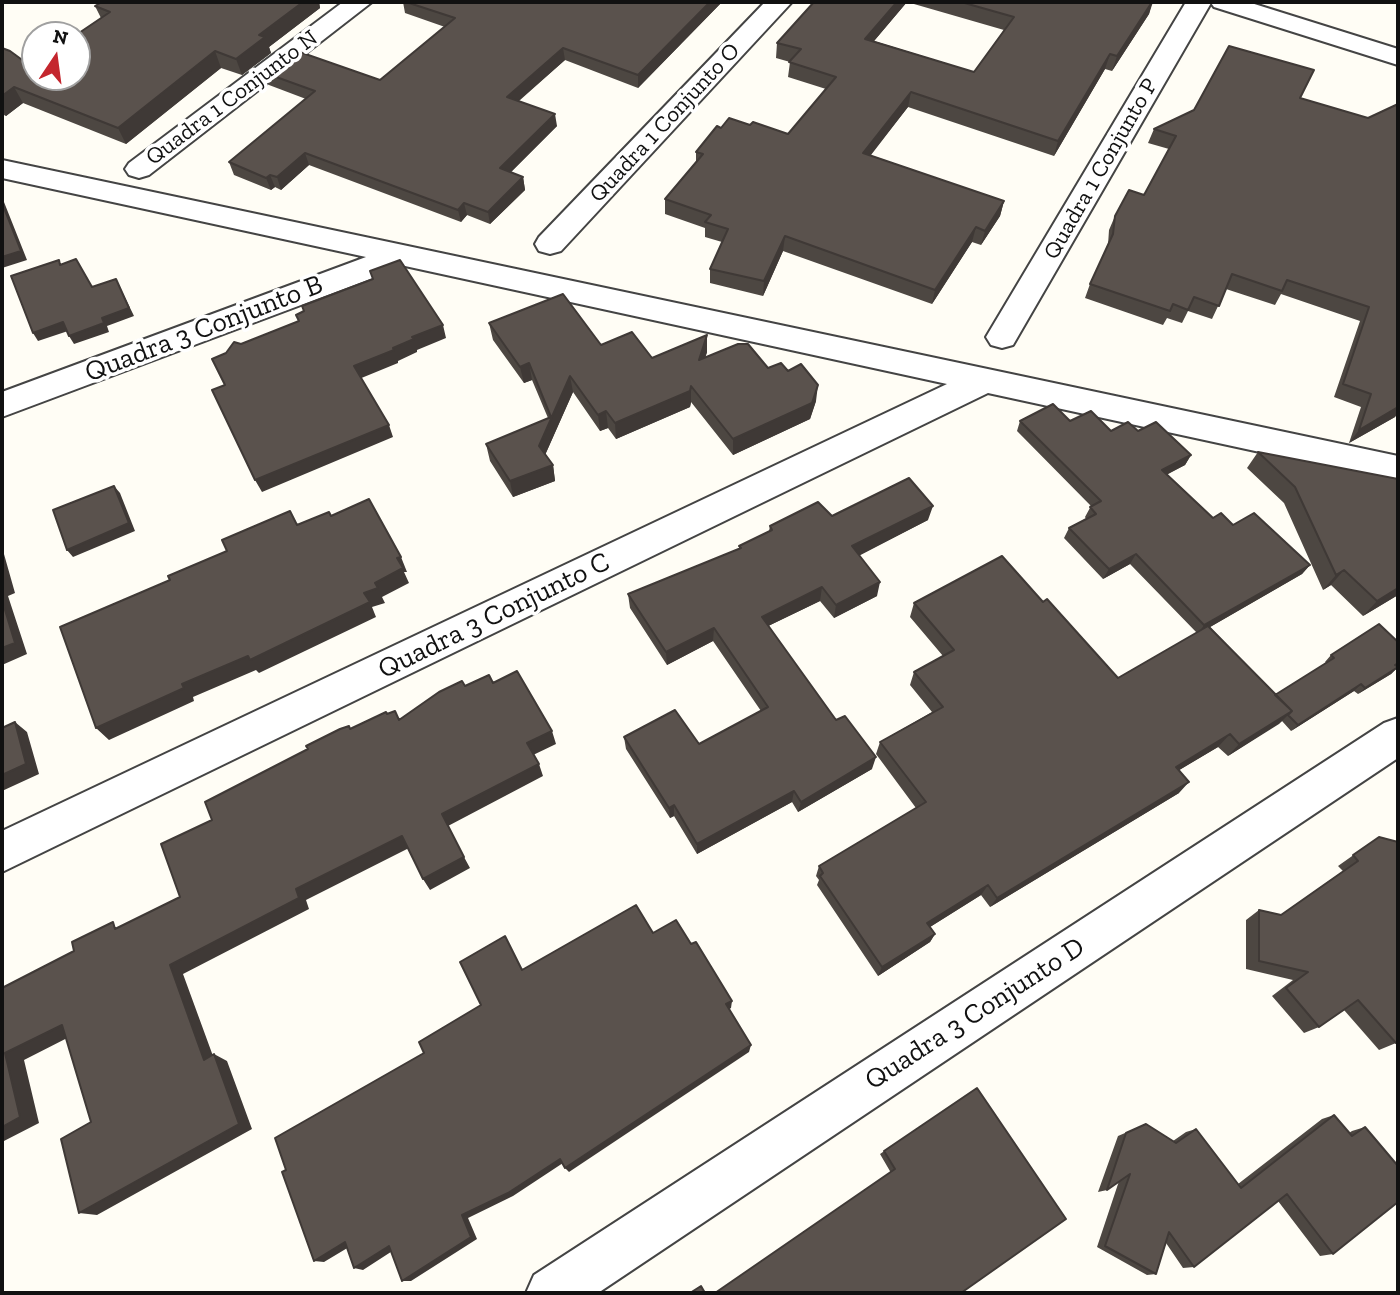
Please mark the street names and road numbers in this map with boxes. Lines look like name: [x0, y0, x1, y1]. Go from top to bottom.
street label: Quadra 1 Conjunto N: [141, 24, 323, 172]
street label: Quadra 1 Conjunto O: [584, 38, 746, 208]
street label: Quadra 1 Conjunto P: [1038, 74, 1164, 264]
street label: Quadra 3 Conjunto B: [80, 268, 328, 390]
street label: Quadra 3 Conjunto C: [373, 545, 615, 687]
street label: Quadra 3 Conjunto D: [859, 930, 1091, 1098]

